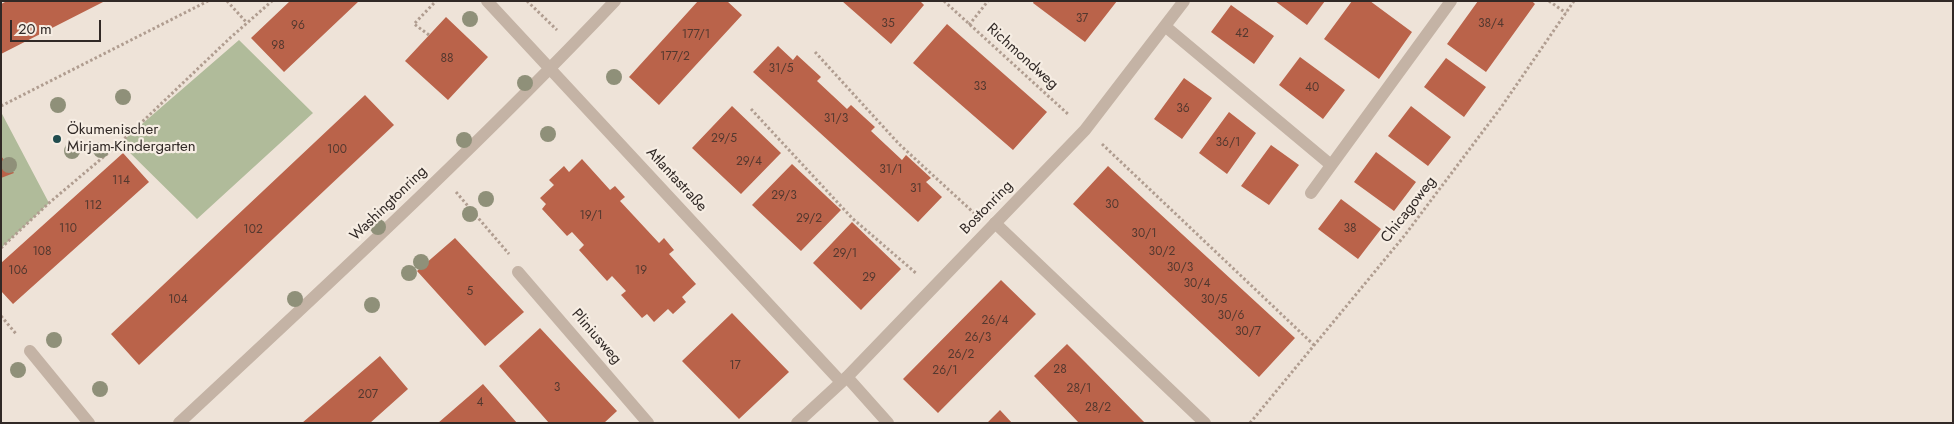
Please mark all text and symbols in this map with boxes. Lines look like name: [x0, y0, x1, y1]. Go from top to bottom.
scale bar: [12, 10, 104, 42]
house number: 37: [1076, 12, 1088, 26]
house number: 35: [881, 17, 895, 31]
house number: 38/4: [1478, 17, 1504, 31]
text: 20 m: [18, 18, 52, 40]
house number: 96: [291, 19, 305, 33]
street label: Richmondweg: [983, 20, 1061, 94]
house number: 42: [1235, 27, 1249, 41]
house number: 177/1: [682, 28, 710, 42]
house number: 98: [271, 39, 285, 53]
house number: 177/2: [660, 50, 690, 64]
house number: 88: [440, 52, 454, 66]
house number: 31/5: [769, 62, 793, 76]
house number: 33: [973, 80, 987, 94]
house number: 40: [1305, 81, 1319, 95]
house number: 36: [1176, 102, 1190, 116]
house number: 31/3: [824, 112, 848, 126]
place label: Ökumenischer Mirjam-Kindergarten: [67, 121, 196, 156]
house number: 29/5: [711, 132, 737, 146]
marker: Ökumenischer Mirjam-Kindergarten: [51, 133, 63, 145]
house number: 36/1: [1215, 136, 1241, 150]
house number: 100: [327, 143, 347, 157]
street label: Atlantastraße: [642, 144, 710, 216]
house number: 29/4: [736, 155, 762, 169]
street label: Washingtonring: [347, 163, 431, 245]
house number: 31/1: [879, 163, 903, 177]
street label: Chicagoweg: [1378, 173, 1440, 247]
house number: 114: [112, 174, 130, 188]
street label: Bostonring: [957, 177, 1017, 239]
house number: 31: [910, 182, 922, 196]
house number: 29/3: [771, 189, 797, 203]
house number: 30: [1105, 198, 1119, 212]
house number: 112: [84, 199, 102, 213]
house number: 19/1: [579, 209, 603, 223]
house number: 29/2: [796, 212, 822, 226]
house number: 110: [59, 222, 77, 236]
house number: 38: [1343, 222, 1357, 236]
house number: 102: [243, 223, 263, 237]
house number: 30/1: [1131, 227, 1157, 241]
house number: 108: [32, 245, 52, 259]
house number: 30/2: [1149, 245, 1175, 259]
house number: 29/1: [833, 247, 857, 261]
house number: 30/3: [1167, 261, 1193, 275]
house number: 106: [8, 264, 28, 278]
house number: 19: [635, 264, 647, 278]
house number: 29: [862, 271, 876, 285]
house number: 30/4: [1184, 277, 1210, 291]
house number: 5: [467, 285, 473, 299]
house number: 104: [168, 293, 188, 307]
house number: 30/5: [1201, 293, 1227, 307]
street label: Pliniusweg: [567, 306, 625, 368]
house number: 30/6: [1218, 309, 1244, 323]
house number: 26/4: [982, 314, 1008, 328]
house number: 30/7: [1235, 325, 1261, 339]
house number: 26/3: [965, 331, 991, 345]
house number: 26/2: [948, 348, 974, 362]
house number: 17: [729, 359, 741, 373]
house number: 28: [1053, 363, 1067, 377]
house number: 26/1: [932, 364, 958, 378]
house number: 3: [554, 381, 560, 395]
house number: 28/1: [1067, 382, 1091, 396]
house number: 207: [358, 388, 378, 402]
house number: 4: [477, 396, 483, 410]
house number: 28/2: [1085, 401, 1111, 415]

